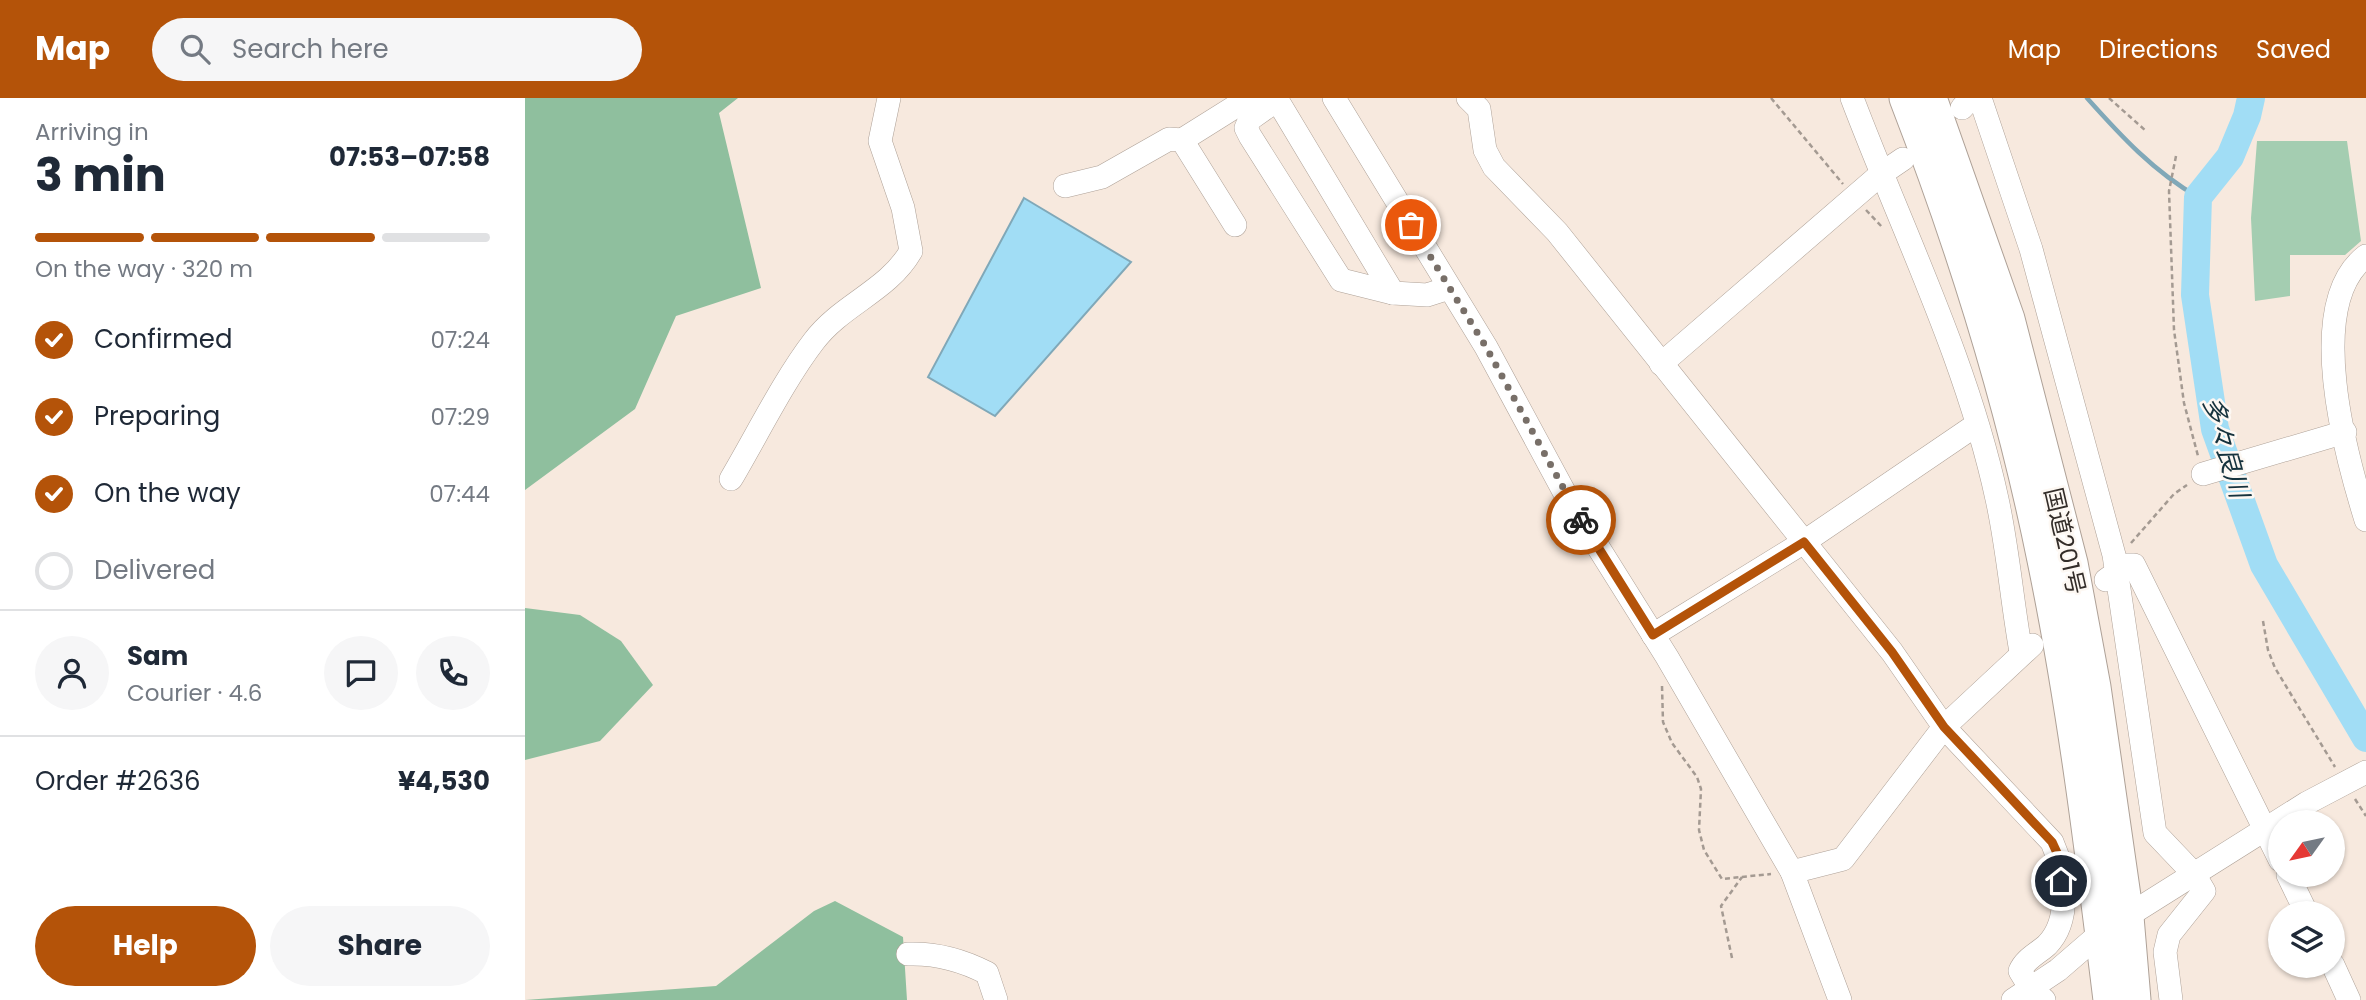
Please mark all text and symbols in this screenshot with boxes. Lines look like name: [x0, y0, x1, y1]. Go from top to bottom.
search box: [152, 18, 642, 81]
text: Map: [35, 25, 110, 72]
icon: search: [176, 30, 214, 68]
text: Search here: [232, 31, 389, 67]
text: Map: [2008, 33, 2061, 66]
text: Directions: [2099, 33, 2218, 66]
text: Saved: [2256, 33, 2331, 66]
text: Arriving in: [35, 116, 149, 148]
text: 07:53–07:58: [329, 139, 490, 175]
text: 3 min: [35, 143, 166, 207]
pin: [1381, 195, 1441, 255]
icon: bag: [1392, 206, 1430, 244]
text: On the way · 320 m: [35, 253, 253, 285]
icon: check: [35, 321, 73, 359]
text: Confirmed: [94, 321, 232, 357]
text: 07:24: [430, 324, 490, 356]
water label: 多々良川: [2194, 392, 2258, 505]
icon: check: [35, 398, 73, 436]
text: Preparing: [94, 398, 220, 434]
text: 07:29: [430, 401, 490, 433]
icon: check: [35, 475, 73, 513]
text: On the way: [94, 475, 241, 511]
text: 07:44: [429, 478, 490, 510]
street label: 国道201号: [2037, 484, 2093, 598]
courier: [1546, 485, 1616, 555]
icon: bike: [1562, 501, 1600, 539]
text: Delivered: [94, 552, 215, 588]
button: person: [35, 636, 109, 710]
button: chat: [324, 636, 398, 710]
button: phone: [416, 636, 490, 710]
text: Sam: [127, 638, 188, 674]
text: Courier · 4.6: [127, 677, 262, 709]
text: Order #2636: [35, 763, 201, 799]
text: ¥4,530: [398, 763, 490, 799]
north arrow: [2268, 810, 2345, 887]
map controls: [2268, 810, 2345, 978]
pin: [2031, 851, 2091, 911]
icon: home: [2042, 862, 2080, 900]
button: layers: [2268, 901, 2345, 978]
button: Help: [35, 906, 256, 986]
button: Share: [270, 906, 490, 986]

